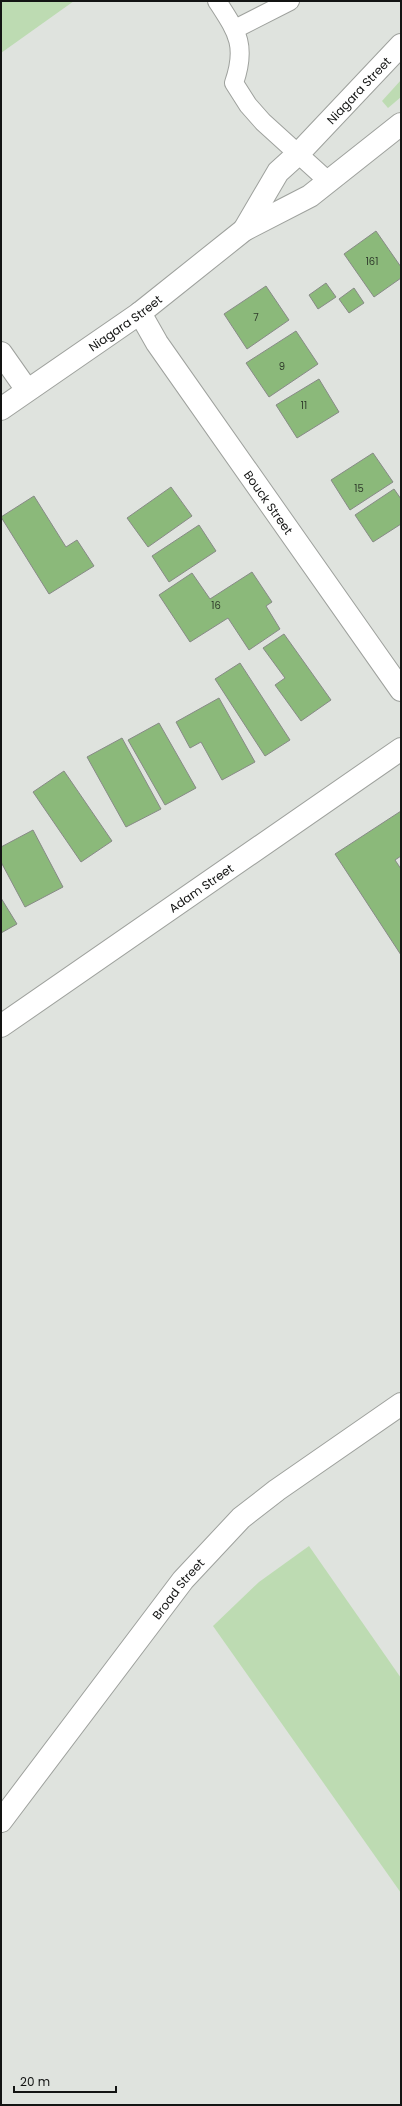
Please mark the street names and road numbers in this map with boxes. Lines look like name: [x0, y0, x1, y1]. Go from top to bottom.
street label: Niagara Street: [322, 53, 394, 128]
street label: Niagara Street: [85, 290, 165, 355]
street label: Bouck Street: [240, 467, 297, 538]
street label: Adam Street: [165, 859, 236, 916]
street label: Broad Street: [148, 1554, 208, 1623]

